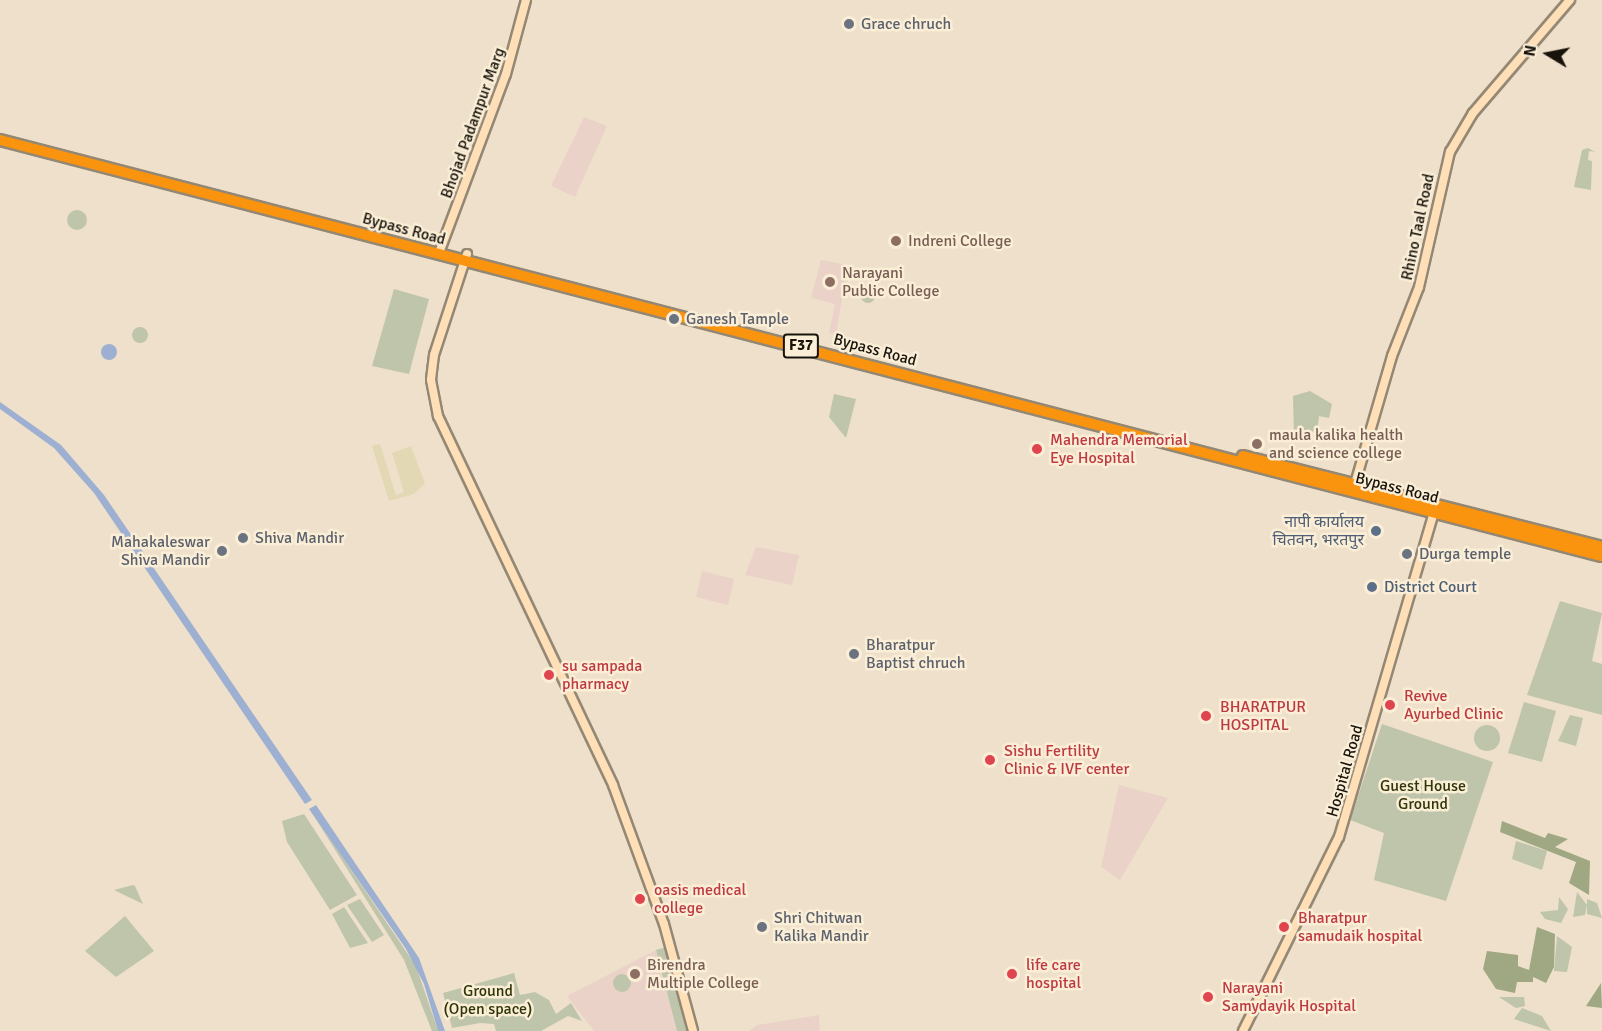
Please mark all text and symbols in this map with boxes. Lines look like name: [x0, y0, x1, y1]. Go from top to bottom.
place label: Grace chruch: [861, 14, 951, 34]
marker: Grace chruch: [842, 17, 856, 31]
north arrow: [1518, 24, 1578, 84]
text: N: [1519, 44, 1541, 58]
street label: Bhojad Padampur Marg: [437, 45, 509, 201]
street label: Rhino Taal Road: [1397, 172, 1439, 282]
street label: Bypass Road: [360, 209, 448, 249]
place label: Indreni College: [908, 231, 1011, 251]
marker: Indreni College: [889, 234, 903, 248]
place label: Narayani Public College: [842, 263, 939, 301]
marker: Narayani Public College: [823, 275, 837, 289]
place label: Ganesh Tample: [686, 309, 789, 329]
marker: Ganesh Tample: [667, 312, 681, 326]
street label: Bypass Road: [831, 330, 919, 370]
road number: F37: [782, 334, 820, 358]
place label: maula kalika health and science college: [1269, 425, 1403, 463]
place label: Mahendra Memorial Eye Hospital: [1050, 430, 1188, 468]
marker: maula kalika health and science college: [1250, 437, 1264, 451]
marker: Mahendra Memorial Eye Hospital: [1028, 440, 1046, 458]
street label: Bypass Road: [1353, 468, 1441, 508]
place label: नापी कार्यालय चितवन, भरतपुर: [1272, 512, 1364, 550]
marker: नापी कार्यालय चितवन, भरतपुर: [1369, 524, 1383, 538]
place label: Shiva Mandir: [255, 528, 344, 548]
marker: Shiva Mandir: [236, 531, 250, 545]
place label: Mahakaleswar Shiva Mandir: [111, 532, 210, 570]
marker: Mahakaleswar Shiva Mandir: [215, 544, 229, 558]
place label: Durga temple: [1419, 544, 1511, 564]
marker: Durga temple: [1400, 547, 1414, 561]
place label: District Court: [1384, 577, 1477, 597]
marker: District Court: [1365, 580, 1379, 594]
place label: Bharatpur Baptist chruch: [866, 635, 966, 673]
marker: Bharatpur Baptist chruch: [847, 647, 861, 661]
place label: su sampada pharmacy: [562, 656, 642, 694]
marker: su sampada pharmacy: [540, 666, 558, 684]
place label: Revive Ayurbed Clinic: [1404, 686, 1503, 724]
marker: Revive Ayurbed Clinic: [1381, 696, 1399, 714]
place label: BHARATPUR HOSPITAL: [1220, 697, 1306, 735]
marker: BHARATPUR HOSPITAL: [1197, 707, 1215, 725]
street label: Hospital Road: [1323, 723, 1367, 819]
place label: Sishu Fertility Clinic & IVF center: [1004, 741, 1130, 779]
marker: Sishu Fertility Clinic & IVF center: [981, 751, 999, 769]
park label: Guest House Ground: [1380, 776, 1466, 814]
place label: oasis medical college: [654, 880, 746, 918]
marker: oasis medical college: [631, 890, 649, 908]
place label: Shri Chitwan Kalika Mandir: [774, 908, 869, 946]
place label: Bharatpur samudaik hospital: [1298, 908, 1422, 946]
marker: Bharatpur samudaik hospital: [1275, 918, 1293, 936]
marker: Shri Chitwan Kalika Mandir: [755, 920, 769, 934]
place label: Birendra Multiple College: [647, 955, 759, 993]
place label: life care hospital: [1026, 955, 1081, 993]
marker: life care hospital: [1003, 965, 1021, 983]
marker: Birendra Multiple College: [628, 967, 642, 981]
place label: Narayani Samydayik Hospital: [1222, 978, 1356, 1016]
park label: Ground (Open space): [444, 981, 532, 1019]
marker: Narayani Samydayik Hospital: [1199, 988, 1217, 1006]

